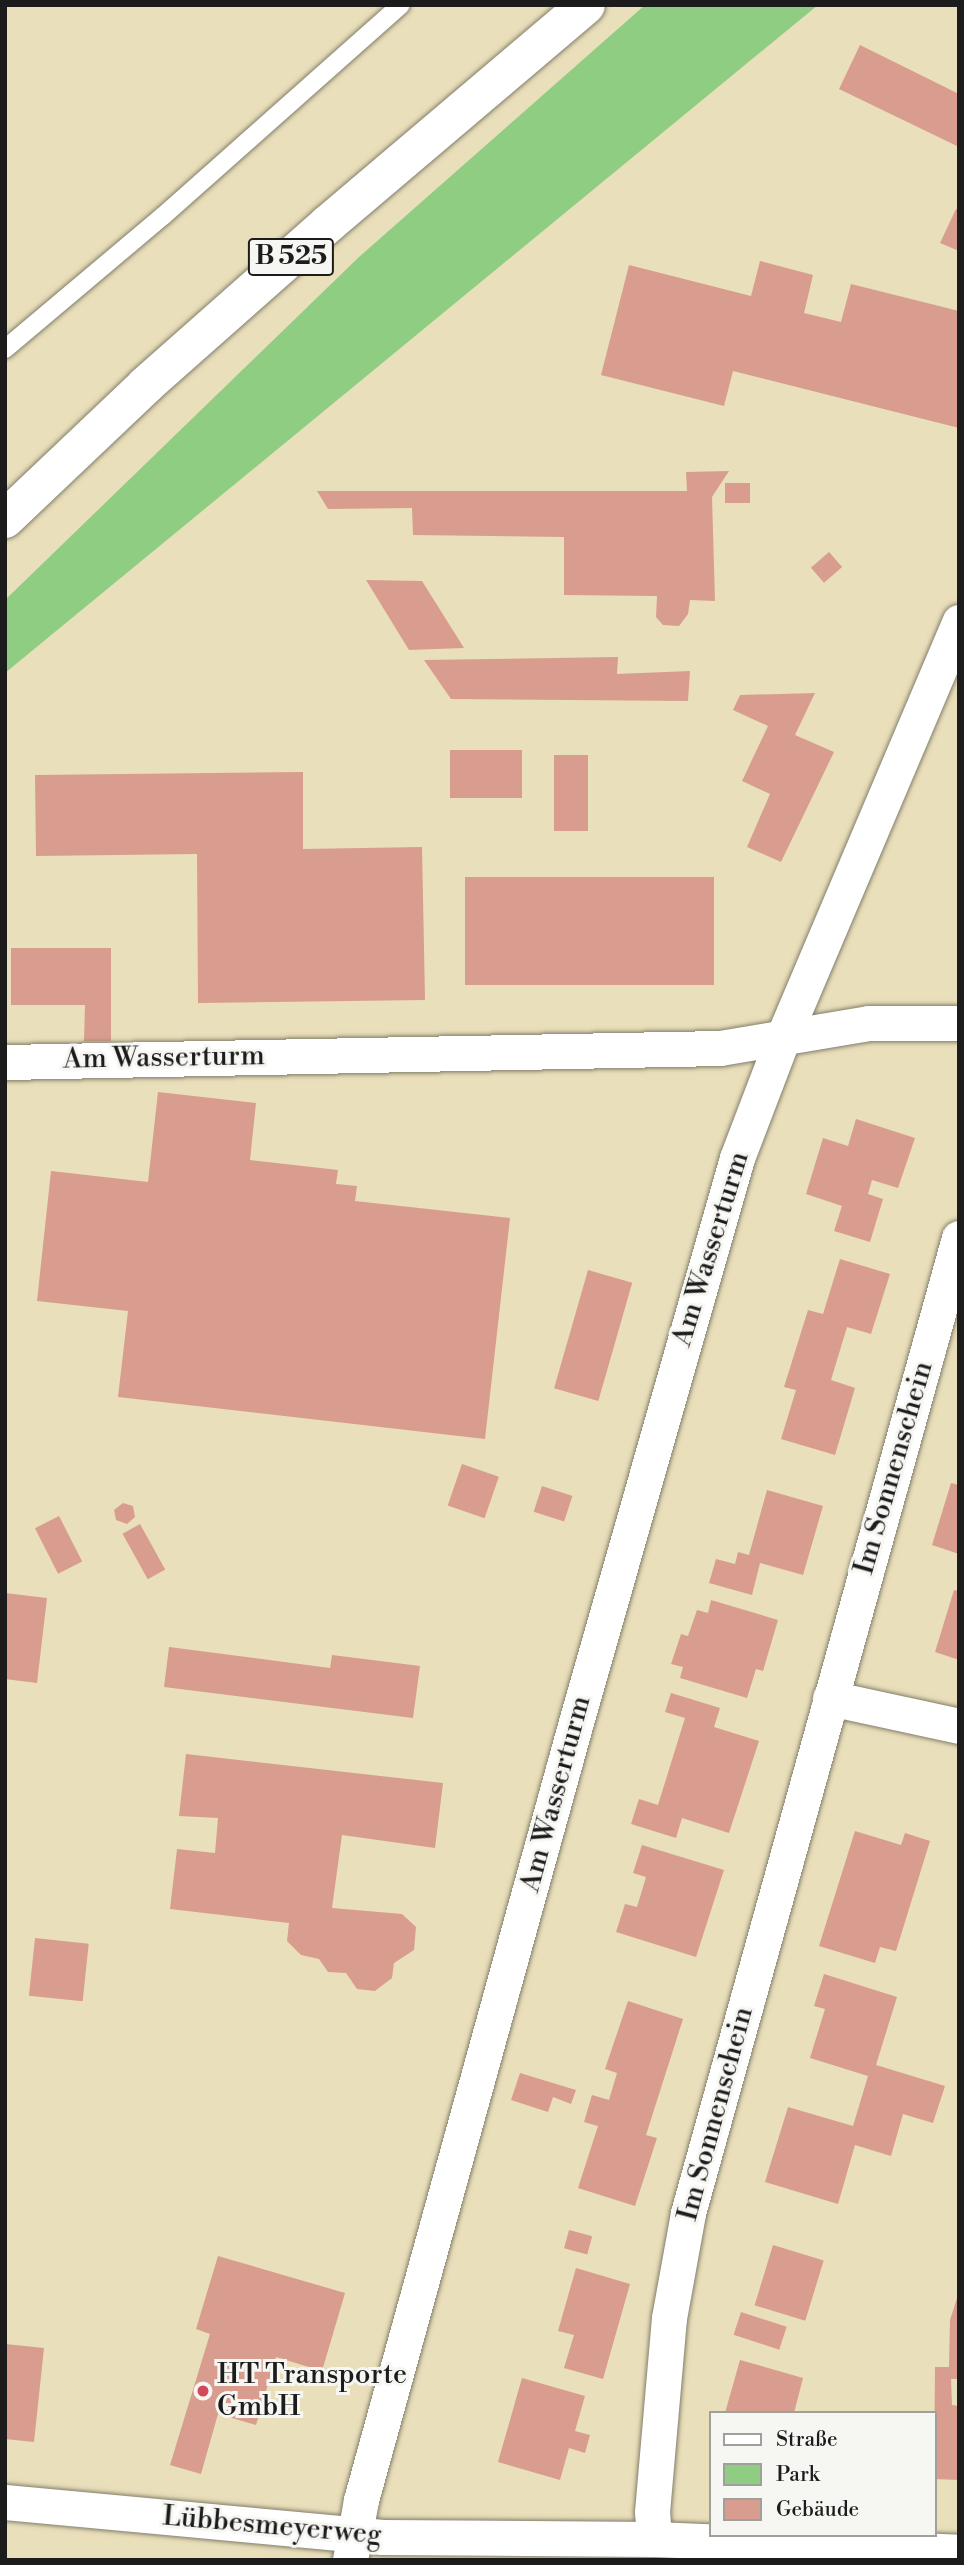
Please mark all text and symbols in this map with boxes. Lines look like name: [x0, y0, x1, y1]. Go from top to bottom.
road number: B 525: [247, 234, 335, 280]
street label: Am Wasserturm: [63, 1039, 265, 1077]
street label: Am Wasserturm: [665, 1148, 757, 1350]
street label: Im Sonnenschein: [848, 1358, 940, 1578]
street label: Am Wasserturm: [514, 1692, 598, 1896]
street label: Im Sonnenschein: [671, 2003, 761, 2225]
place label: HT Transporte GmbH: [217, 2358, 407, 2424]
marker: HT Transporte GmbH: [195, 2383, 211, 2399]
legend: [708, 2411, 936, 2537]
text: Straße: [776, 2427, 838, 2453]
text: Park: [776, 2462, 820, 2488]
text: Gebäude: [776, 2497, 859, 2523]
street label: Lübbesmeyerweg: [161, 2500, 383, 2552]

